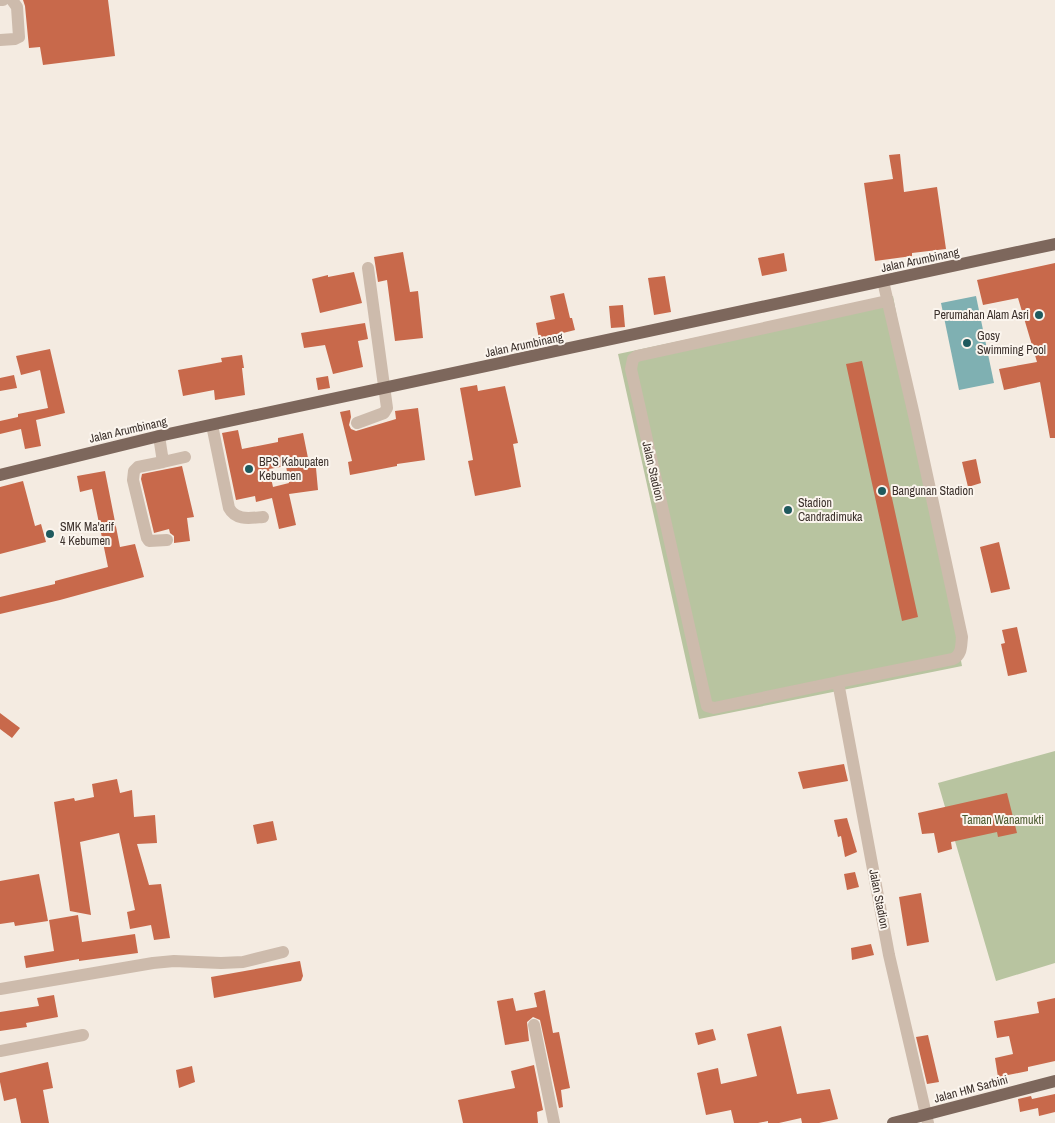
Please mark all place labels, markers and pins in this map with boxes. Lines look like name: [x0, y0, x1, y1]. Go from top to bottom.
place label: Perumahan Alam Asri: [934, 307, 1029, 323]
marker: Perumahan Alam Asri: [1033, 309, 1045, 321]
place label: Gosy Swimming Pool: [977, 328, 1046, 358]
marker: Gosy Swimming Pool: [961, 337, 973, 349]
place label: BPS Kabupaten Kebumen: [259, 454, 329, 484]
marker: BPS Kabupaten Kebumen: [243, 463, 255, 475]
place label: Bangunan Stadion: [892, 483, 974, 499]
marker: Bangunan Stadion: [876, 485, 888, 497]
place label: Stadion Candradimuka: [798, 495, 863, 525]
marker: Stadion Candradimuka: [782, 504, 794, 516]
place label: SMK Ma'arif 4 Kebumen: [60, 519, 114, 549]
marker: SMK Ma'arif 4 Kebumen: [44, 528, 56, 540]

